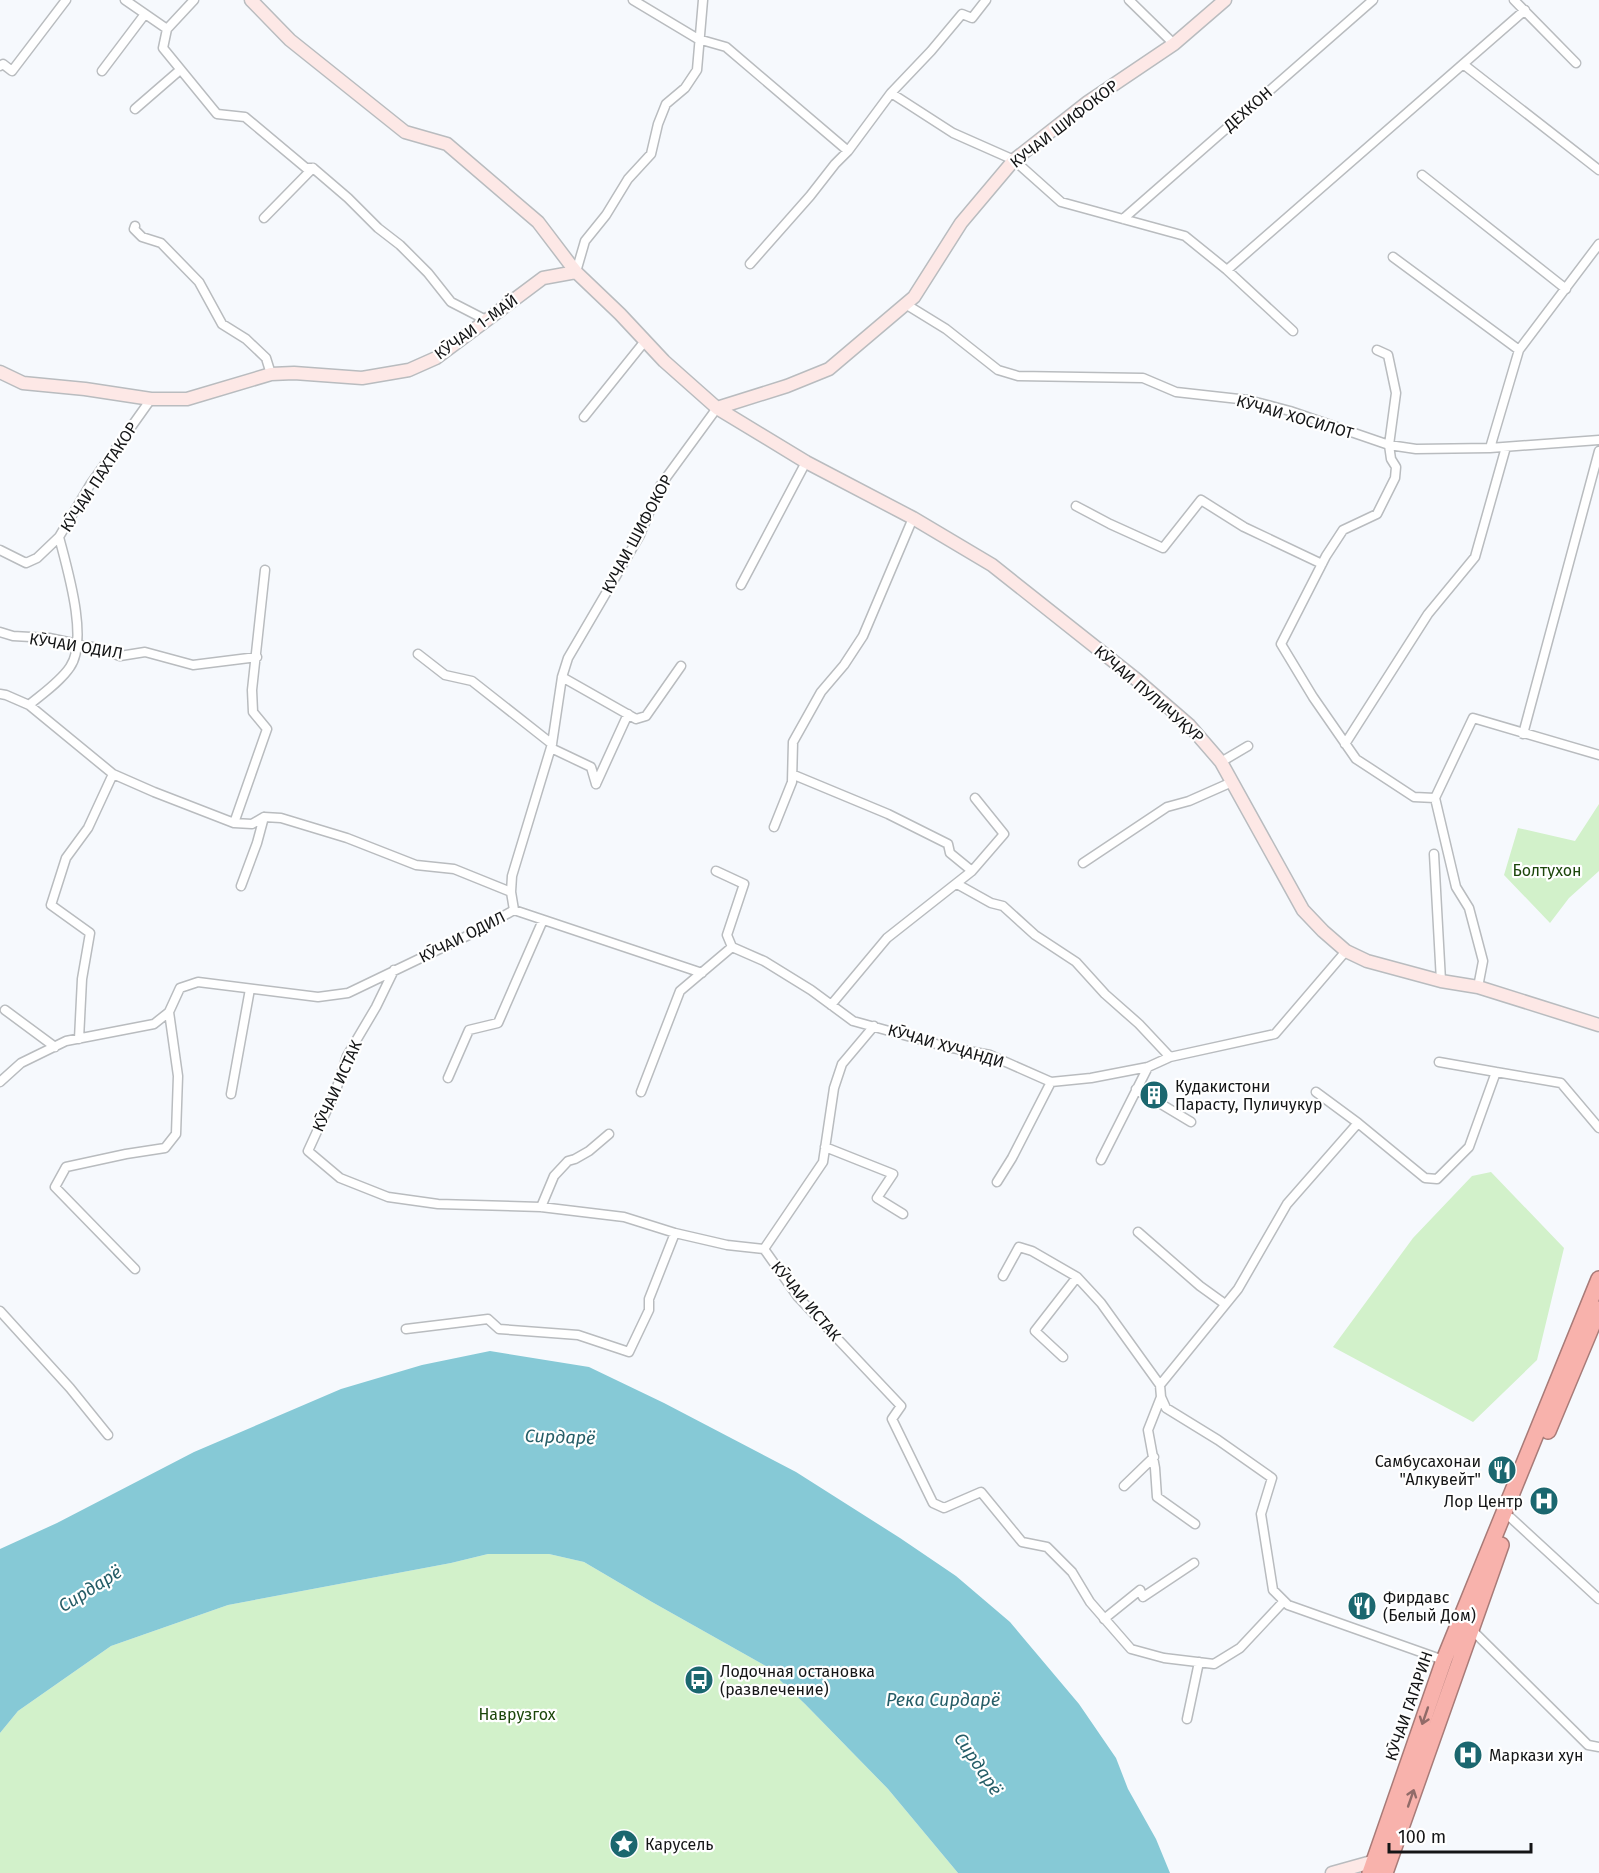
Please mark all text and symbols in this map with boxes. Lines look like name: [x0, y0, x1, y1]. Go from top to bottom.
street label: КУЧАИ ШИФОКОР: [1006, 76, 1122, 172]
street label: ДЕХКОН: [1219, 83, 1276, 136]
street label: КӮЧАИ 1-МАЙ: [431, 290, 521, 364]
street label: КӮЧАИ ХОСИЛОТ: [1234, 391, 1356, 443]
street label: КӮЧАИ ПАХТАКОР: [56, 418, 142, 536]
street label: КУЧАИ ШИФОКОР: [598, 471, 676, 597]
street label: КӮЧАИ ОДИЛ: [28, 629, 124, 663]
street label: КӮЧАИ ПУЛИЧУҚУР: [1090, 641, 1208, 747]
park label: Болтухон: [1512, 861, 1582, 880]
street label: КӮЧАИ ОДИЛ: [416, 907, 508, 967]
street label: КӮЧАИ ХУҶАНДИ: [886, 1020, 1006, 1072]
street label: КӮЧАИ ИСТАК: [308, 1037, 366, 1135]
place label: Кудакистони Парасту, Пуличукур: [1175, 1077, 1322, 1114]
building icon: Кудакистони Парасту, Пуличукур: [1138, 1079, 1170, 1111]
street label: КӮЧАИ ИСТАК: [767, 1257, 845, 1345]
water label: Сирдарё: [524, 1425, 596, 1449]
place label: Самбусахонаи "Алкувейт": [1375, 1452, 1481, 1489]
restaurant icon: Самбусахонаи "Алкувейт": [1486, 1454, 1518, 1486]
hospital icon: Лор Центр: [1528, 1485, 1560, 1517]
place label: Лор Центр: [1444, 1492, 1523, 1511]
water label: Сирдарё: [54, 1561, 126, 1617]
place label: Фирдавс (Белый Дом): [1383, 1588, 1476, 1625]
restaurant icon: Фирдавс (Белый Дом): [1346, 1590, 1378, 1622]
street label: КӮЧАИ ГАГАРИН: [1381, 1649, 1437, 1763]
place label: Лодочная остановка (развлечение): [720, 1662, 875, 1699]
bus stop icon: Лодочная остановка (развлечение): [683, 1664, 715, 1696]
water label: Река Сирдарё: [886, 1689, 1001, 1711]
park label: Наврузгох: [478, 1705, 556, 1724]
one-way arrow: [1418, 1706, 1429, 1725]
water label: Сирдарё: [949, 1729, 1007, 1800]
hospital icon: Маркази хун: [1452, 1739, 1484, 1771]
place label: Маркази хун: [1489, 1746, 1583, 1765]
one-way arrow: [1407, 1789, 1418, 1808]
scale bar: [1389, 1816, 1532, 1854]
text: 100 m: [1398, 1826, 1446, 1848]
place icon: Карусель: [608, 1828, 640, 1860]
place label: Карусель: [645, 1835, 714, 1854]

